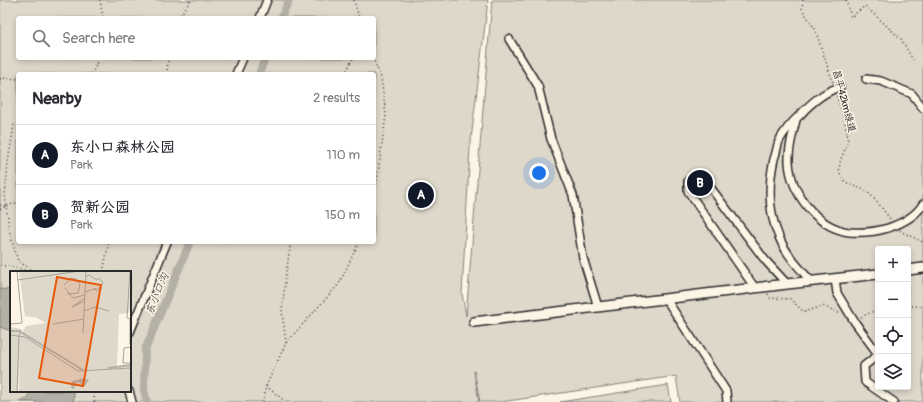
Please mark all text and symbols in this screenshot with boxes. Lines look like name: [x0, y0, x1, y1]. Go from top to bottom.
search box: [16, 16, 376, 60]
icon: search: [30, 27, 52, 49]
text: Search here: [62, 29, 135, 48]
street label: 昌平42km绿道: [830, 68, 858, 134]
text: Nearby: [32, 88, 81, 109]
text: 2 results: [313, 90, 360, 106]
text: 东小口森林公园: [70, 138, 175, 157]
text: A: [41, 147, 49, 163]
text: 110 m: [327, 147, 360, 163]
text: Park: [70, 157, 93, 173]
your location: [529, 163, 549, 183]
pin: B: [687, 168, 713, 198]
pin: A: [408, 180, 434, 210]
text: 贺新公园: [70, 198, 130, 217]
text: B: [41, 207, 49, 223]
text: 150 m: [325, 207, 360, 223]
text: Park: [70, 217, 93, 233]
map controls: [875, 246, 911, 390]
button: +: [875, 246, 911, 282]
water label: 东小口沟: [142, 270, 172, 317]
inset map: [10, 271, 131, 392]
button: −: [875, 282, 911, 318]
button: locate: [875, 318, 911, 354]
button: layers: [875, 354, 911, 390]

